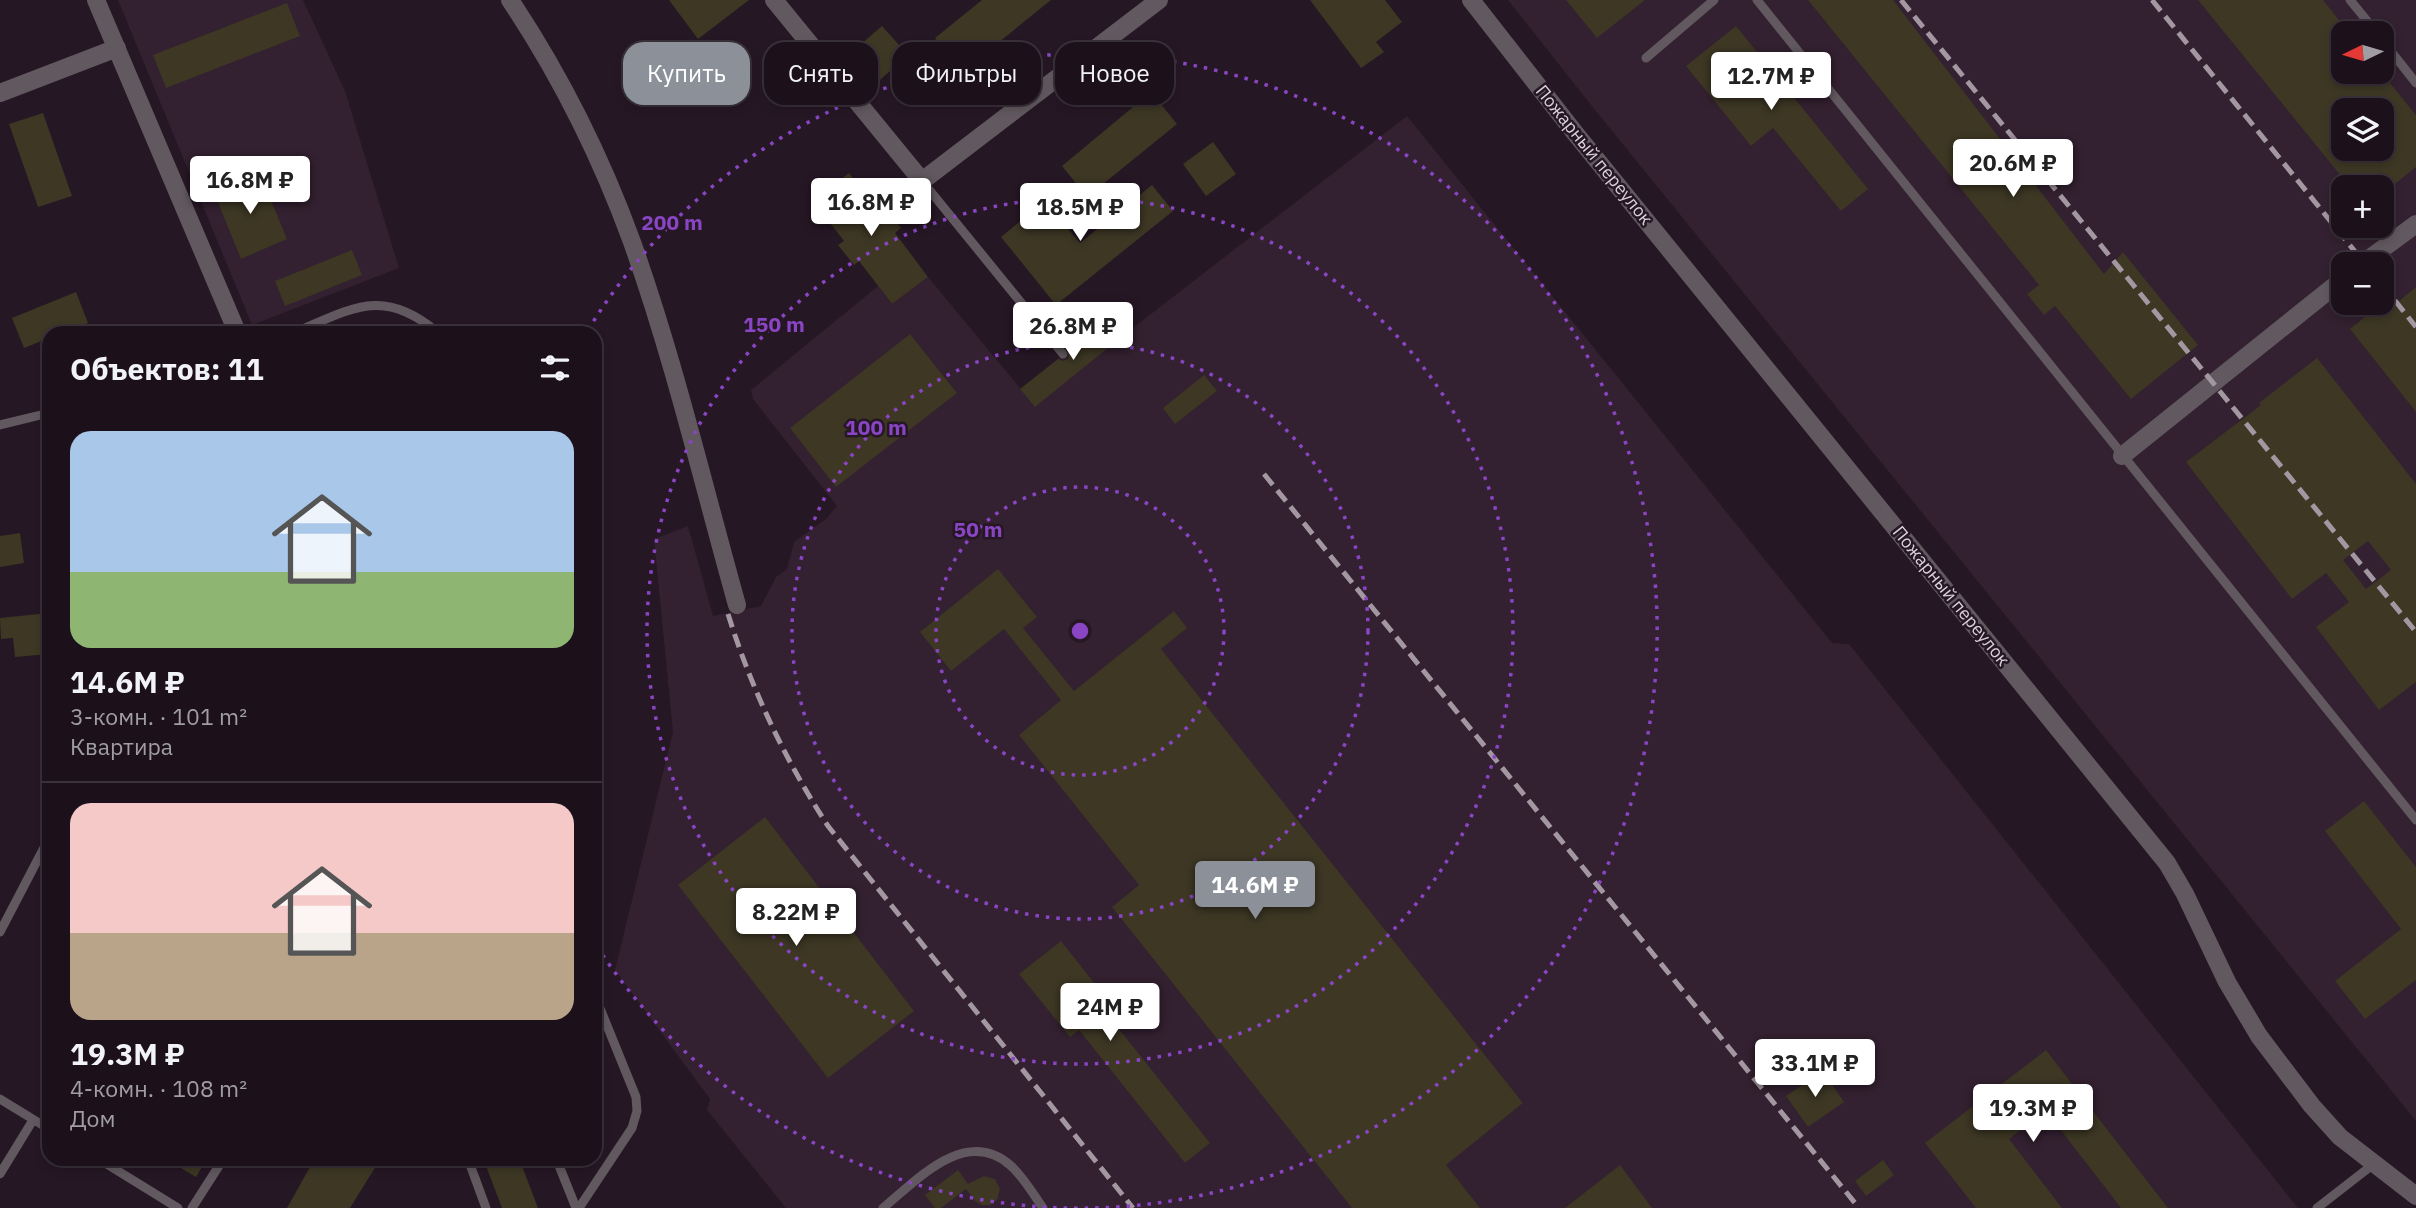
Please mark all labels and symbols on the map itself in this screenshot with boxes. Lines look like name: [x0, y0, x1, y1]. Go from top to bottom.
north arrow: [2331, 21, 2394, 84]
pin: 12.7M ₽: [1706, 52, 1836, 112]
street label: Пожарный переулок: [1531, 80, 1658, 230]
pin: 20.6M ₽: [1948, 140, 2078, 199]
pin: 16.8M ₽: [185, 156, 315, 216]
pin: 16.8M ₽: [806, 178, 936, 238]
pin: 18.5M ₽: [1015, 184, 1145, 243]
text: 200 m: [641, 208, 703, 236]
pin: 26.8M ₽: [1008, 302, 1138, 362]
text: 150 m: [743, 310, 805, 338]
text: 100 m: [845, 413, 907, 441]
text: 50 m: [954, 515, 1002, 543]
street label: Пожарный переулок: [1888, 521, 2015, 671]
centre of rings: [1068, 619, 1092, 643]
pin: 14.6M ₽: [1190, 862, 1320, 921]
pin: 8.22M ₽: [731, 888, 861, 948]
pin: 24M ₽: [1061, 984, 1159, 1043]
pin: 33.1M ₽: [1750, 1040, 1880, 1099]
pin: 19.3M ₽: [1968, 1084, 2098, 1144]

